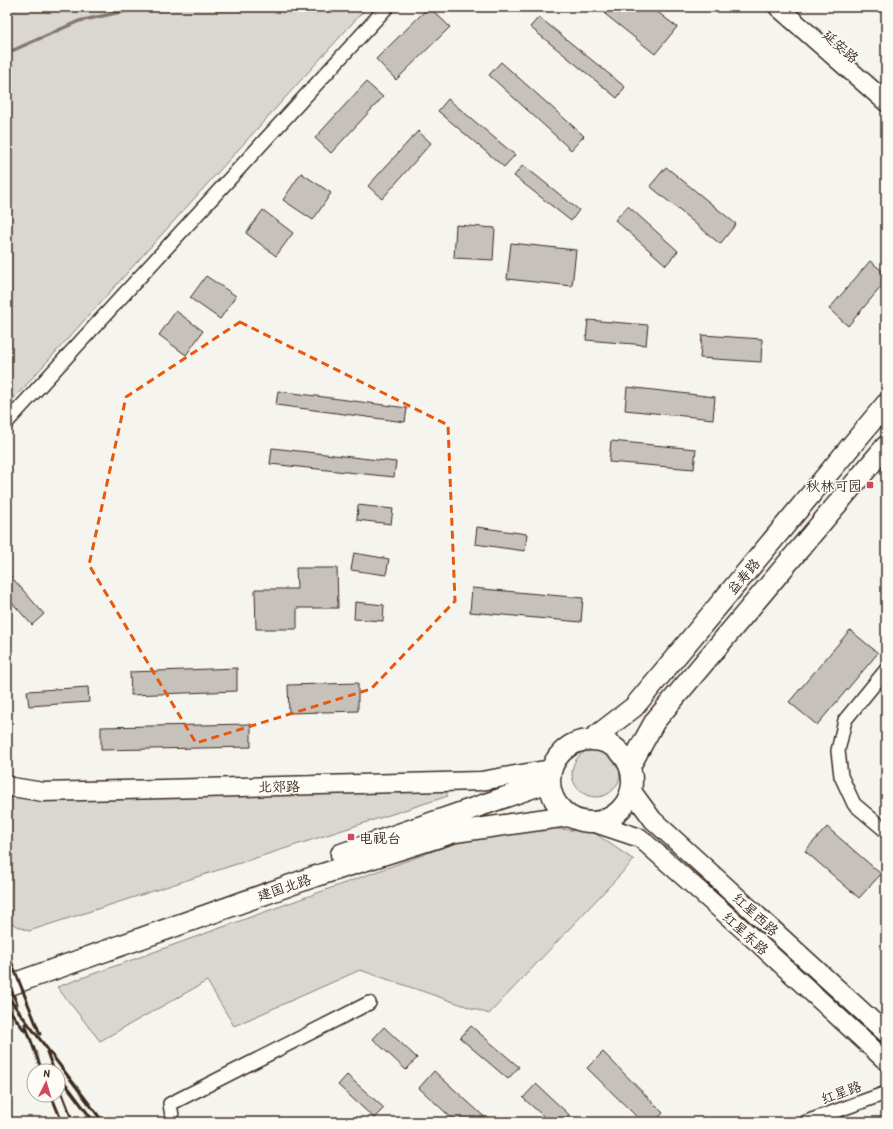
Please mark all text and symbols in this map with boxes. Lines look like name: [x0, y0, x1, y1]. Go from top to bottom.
street label: 延安路: [819, 25, 863, 67]
place label: 秋林可园: [806, 476, 862, 495]
marker: 秋林可园: [865, 480, 875, 490]
street label: 益寿路: [722, 554, 764, 598]
street label: 北郊路: [258, 776, 300, 796]
place label: 电视台: [359, 828, 401, 847]
marker: 电视台: [346, 832, 356, 842]
street label: 建国北路: [254, 869, 314, 905]
street label: 红星西路: [729, 888, 783, 940]
street label: 红星东路: [719, 907, 773, 959]
north arrow: [26, 1063, 66, 1103]
text: N: [43, 1066, 51, 1080]
street label: 红星路: [818, 1076, 864, 1108]

